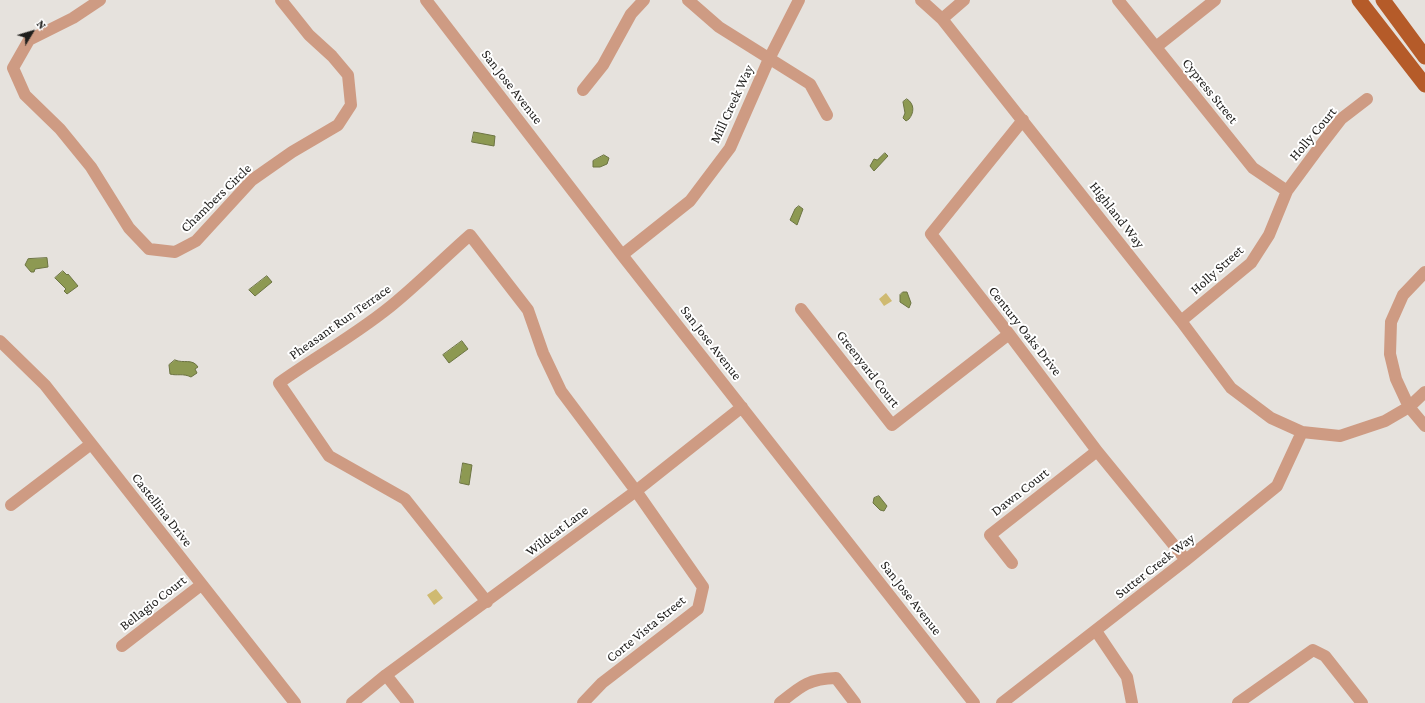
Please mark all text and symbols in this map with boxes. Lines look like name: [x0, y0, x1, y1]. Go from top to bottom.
north arrow: [12, 12, 52, 52]
text: N: [34, 18, 48, 31]
street label: San Jose Avenue: [478, 46, 546, 128]
street label: Cypress Street: [1179, 55, 1241, 127]
street label: Mill Creek Way: [706, 62, 758, 146]
street label: Holly Court: [1286, 104, 1340, 164]
street label: Chambers Circle: [177, 160, 255, 236]
street label: Highland Way: [1086, 178, 1148, 252]
street label: Holly Street: [1187, 242, 1247, 298]
street label: Pheasant Run Terrace: [286, 281, 394, 363]
street label: Century Oaks Drive: [985, 283, 1065, 379]
street label: San Jose Avenue: [677, 302, 745, 384]
street label: Greenyard Court: [833, 327, 903, 411]
street label: Dawn Court: [988, 464, 1052, 520]
street label: Castellina Drive: [128, 470, 196, 550]
street label: Wildcat Lane: [522, 502, 592, 560]
street label: Sutter Creek Way: [1112, 530, 1198, 602]
street label: San Jose Avenue: [877, 557, 945, 639]
street label: Bellagio Court: [116, 572, 190, 634]
street label: Corte Vista Street: [603, 592, 689, 666]

